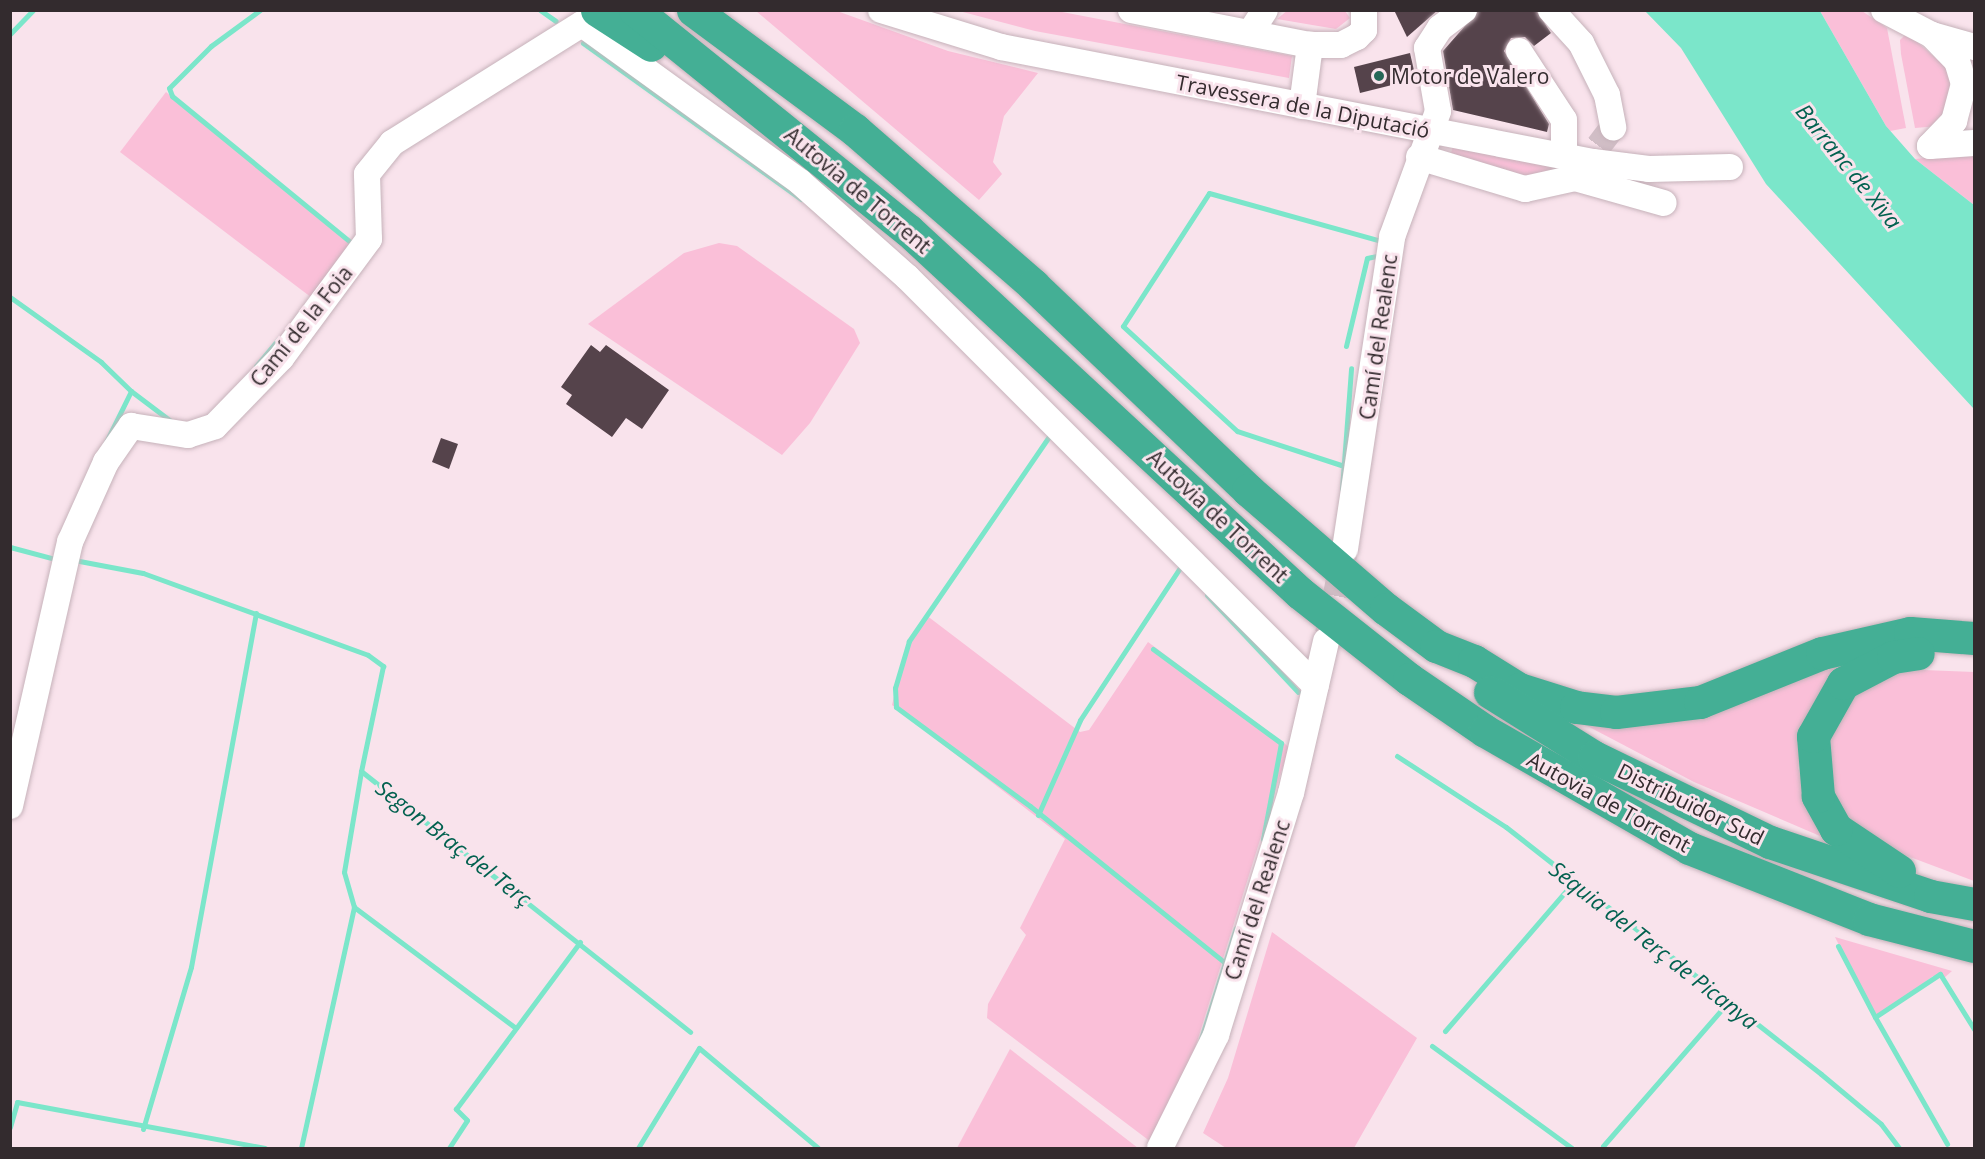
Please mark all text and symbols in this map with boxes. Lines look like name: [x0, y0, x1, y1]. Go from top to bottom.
place label: Motor de Valero: [1391, 63, 1549, 89]
street label: Travessera de la Diputació: [1174, 69, 1432, 143]
marker: Motor de Valero: [1372, 69, 1386, 83]
water label: Barranc de Xiva: [1791, 98, 1907, 234]
street label: Autovia de Torrent: [780, 122, 936, 258]
street label: Camí del Realenc: [1354, 253, 1402, 421]
street label: Camí de la Foia: [245, 261, 357, 391]
street label: Autovia de Torrent: [1143, 444, 1293, 588]
street label: Autovia de Torrent: [1523, 747, 1695, 857]
street label: Distribuïdor Sud: [1614, 758, 1768, 850]
water label: Segon Braç del Terç: [371, 774, 537, 912]
street label: Camí del Realenc: [1219, 817, 1295, 983]
water label: Séquia del Terç de Picanya: [1544, 855, 1764, 1035]

